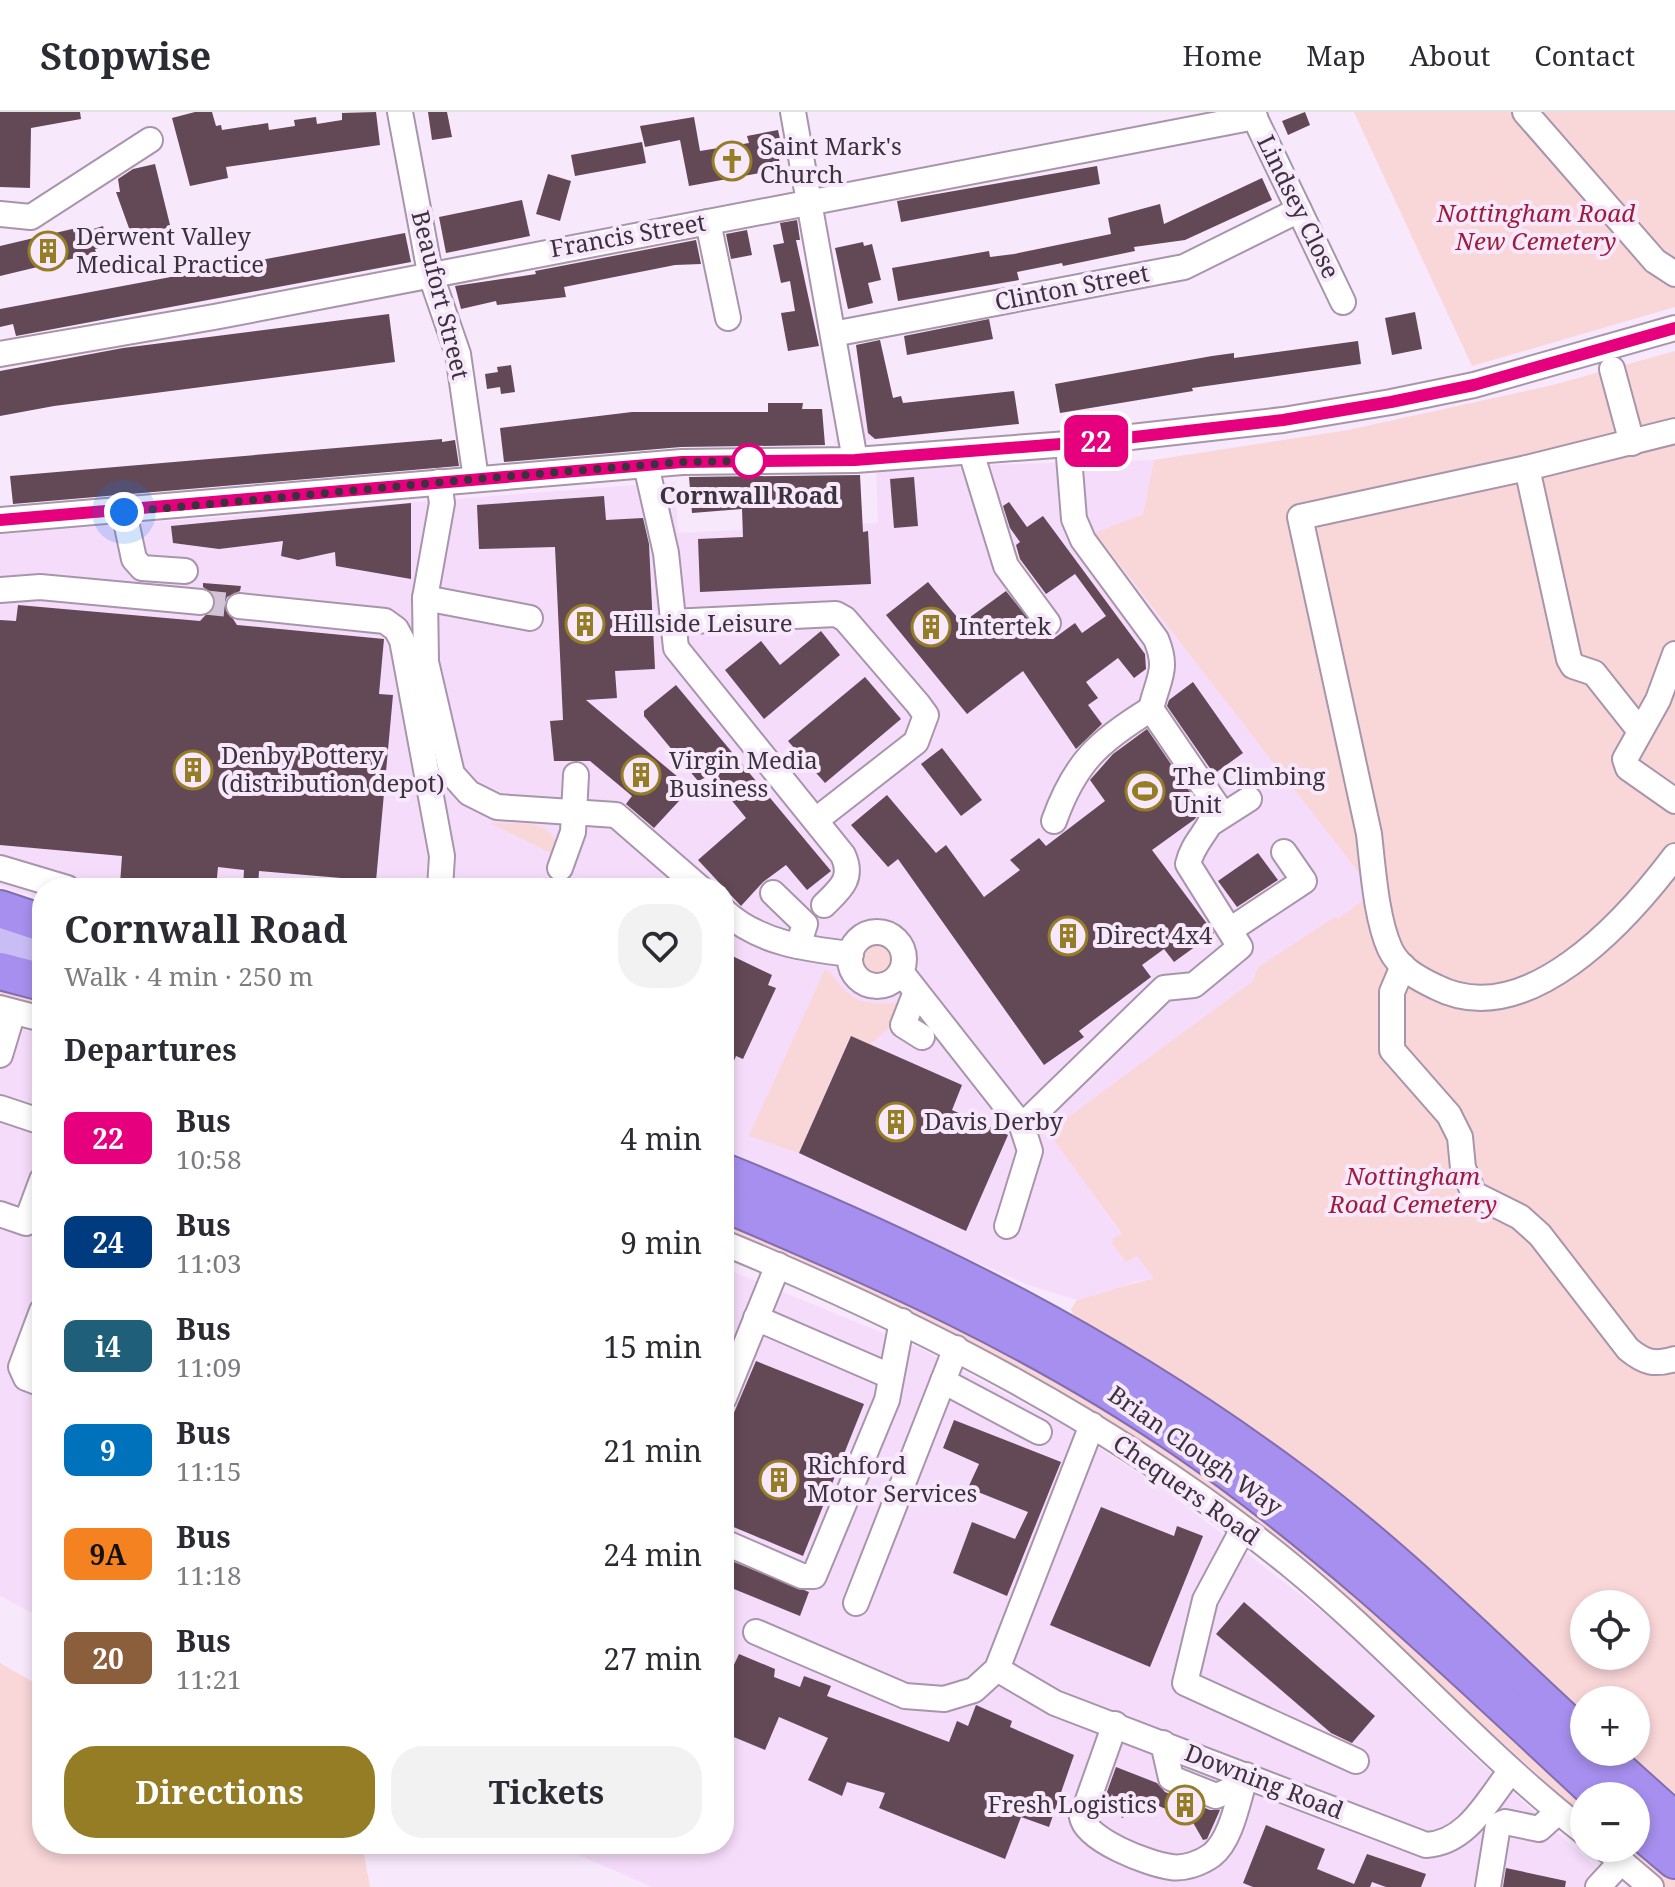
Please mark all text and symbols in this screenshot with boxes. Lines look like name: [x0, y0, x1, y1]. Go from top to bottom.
text: Stopwise: [40, 29, 211, 81]
text: Home: [1183, 36, 1262, 74]
text: Map: [1306, 36, 1366, 74]
text: About: [1410, 36, 1490, 74]
text: Contact: [1534, 36, 1635, 74]
place label: Saint Mark's Church: [760, 129, 902, 190]
street label: Lindsey Close: [1250, 129, 1348, 284]
church icon: Saint Mark's Church: [711, 140, 753, 182]
park label: Nottingham Road New Cemetery: [1436, 196, 1635, 257]
street label: Francis Street: [547, 205, 708, 264]
street label: Beaufort Street: [405, 207, 478, 383]
place label: Derwent Valley Medical Practice: [76, 219, 264, 280]
building icon: Derwent Valley Medical Practice: [27, 230, 69, 272]
street label: Clinton Street: [992, 255, 1152, 318]
line badge: 22: [1060, 415, 1132, 467]
text: 22: [1080, 422, 1112, 460]
marker: Cornwall Road: [732, 444, 766, 478]
place label: Cornwall Road: [659, 478, 839, 511]
your location: [104, 492, 144, 532]
building icon: Hillside Leisure: [564, 603, 606, 645]
place label: Hillside Leisure: [613, 606, 793, 639]
building icon: Intertek: [910, 606, 952, 648]
place label: Intertek: [959, 609, 1052, 642]
place label: Denby Pottery (distribution depot): [221, 738, 445, 799]
place label: Virgin Media Business: [669, 743, 818, 804]
building icon: Denby Pottery (distribution depot): [172, 749, 214, 791]
building icon: Virgin Media Business: [620, 754, 662, 796]
place label: The Climbing Unit: [1173, 759, 1325, 820]
sports icon: The Climbing Unit: [1124, 770, 1166, 812]
text: Cornwall Road: [64, 902, 348, 954]
button: heart: [618, 904, 702, 988]
building icon: Direct 4x4: [1047, 915, 1089, 957]
place label: Direct 4x4: [1096, 918, 1213, 951]
text: Walk · 4 min · 250 m: [64, 958, 313, 994]
text: Departures: [64, 1029, 237, 1070]
text: Bus: [176, 1100, 231, 1141]
building icon: Davis Derby: [875, 1101, 917, 1143]
place label: Davis Derby: [924, 1104, 1063, 1137]
text: 4 min: [620, 1118, 702, 1159]
text: 22: [92, 1119, 124, 1157]
text: 10:58: [176, 1141, 242, 1177]
park label: Nottingham Road Cemetery: [1328, 1159, 1497, 1220]
text: Bus: [176, 1204, 231, 1245]
text: 9 min: [620, 1222, 702, 1263]
text: 24: [92, 1223, 124, 1261]
text: 11:03: [176, 1245, 242, 1281]
text: Bus: [176, 1308, 231, 1349]
text: 15 min: [603, 1326, 702, 1367]
text: i4: [95, 1327, 121, 1365]
text: 11:09: [176, 1349, 242, 1385]
street label: Brian Clough Way: [1102, 1377, 1290, 1523]
text: Bus: [176, 1412, 231, 1453]
street label: Chequers Road: [1107, 1426, 1267, 1552]
text: 21 min: [603, 1430, 702, 1471]
text: 9: [100, 1431, 116, 1469]
place label: Richford Motor Services: [807, 1448, 977, 1509]
text: 11:15: [176, 1453, 242, 1489]
building icon: Richford Motor Services: [758, 1459, 800, 1501]
text: Bus: [176, 1516, 231, 1557]
text: 24 min: [603, 1534, 702, 1575]
text: 9A: [90, 1535, 126, 1573]
text: 11:18: [176, 1557, 242, 1593]
map controls: [1570, 1590, 1650, 1862]
button: locate: [1570, 1590, 1650, 1670]
text: Bus: [176, 1620, 231, 1661]
text: 27 min: [603, 1638, 702, 1679]
text: 20: [92, 1639, 124, 1677]
text: 11:21: [176, 1661, 242, 1697]
button: +: [1570, 1686, 1650, 1766]
street label: Downing Road: [1180, 1735, 1349, 1826]
button: Directions: [64, 1746, 375, 1838]
button: Tickets: [391, 1746, 702, 1838]
button: −: [1570, 1782, 1650, 1862]
building icon: Fresh Logistics: [1164, 1784, 1206, 1826]
place label: Fresh Logistics: [987, 1787, 1157, 1820]

